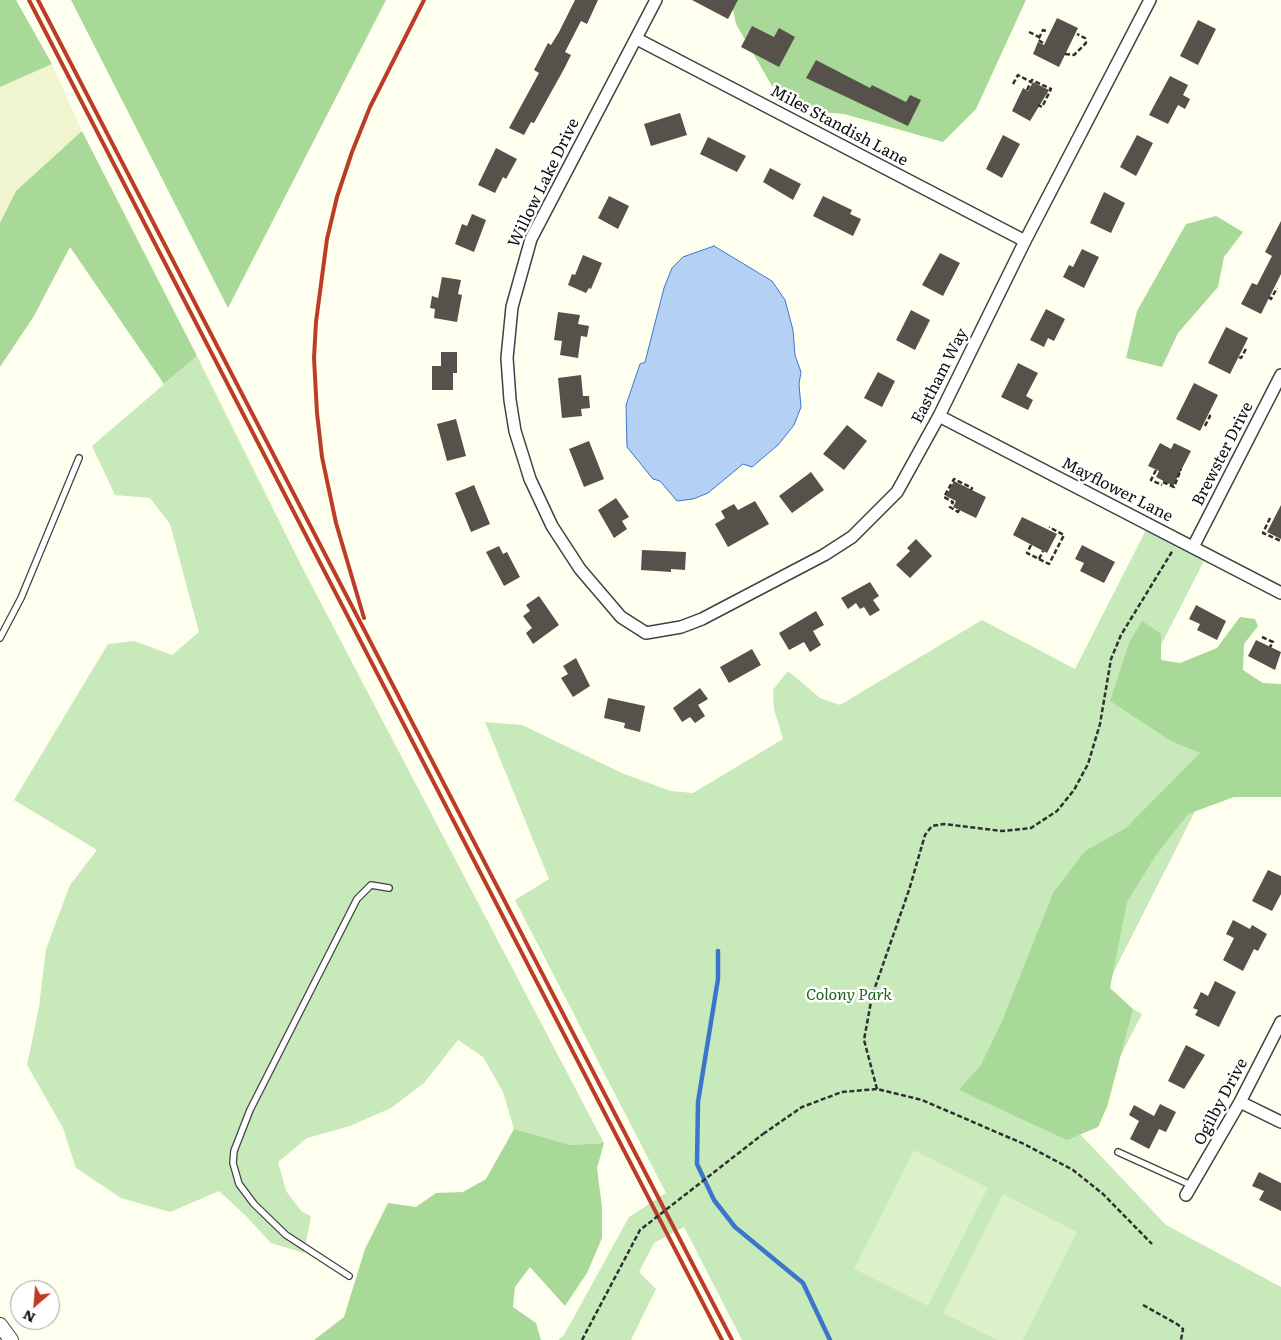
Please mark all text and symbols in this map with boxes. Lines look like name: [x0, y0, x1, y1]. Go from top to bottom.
street label: Miles Standish Lane: [767, 82, 911, 170]
street label: Willow Lake Drive: [504, 115, 584, 251]
street label: Eastham Way: [908, 325, 972, 427]
street label: Brewster Drive: [1189, 399, 1257, 509]
street label: Mayflower Lane: [1058, 454, 1176, 526]
park label: Colony Park: [806, 985, 892, 1005]
street label: Ogilby Drive: [1190, 1055, 1252, 1149]
north arrow: [10, 1280, 60, 1330]
text: N: [19, 1306, 38, 1329]

